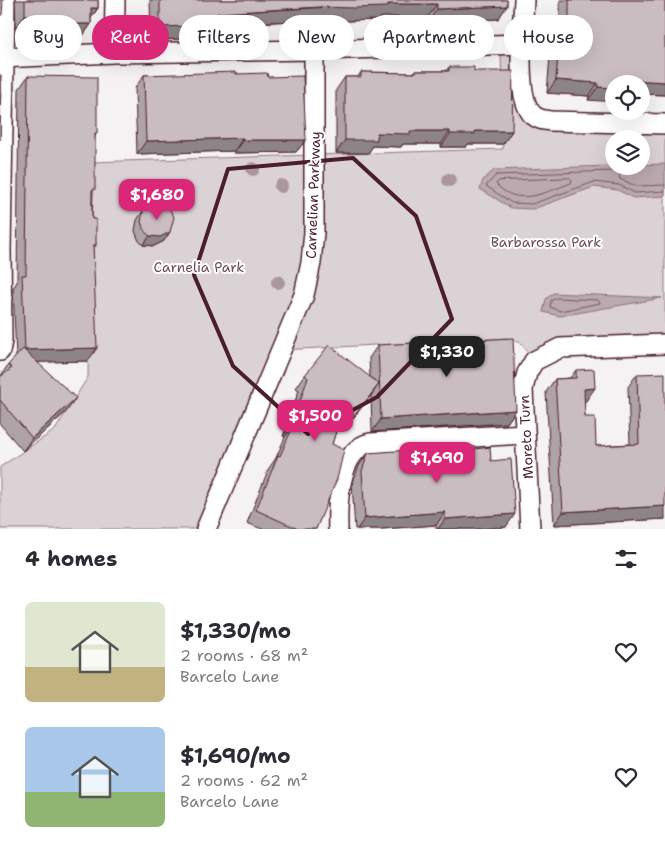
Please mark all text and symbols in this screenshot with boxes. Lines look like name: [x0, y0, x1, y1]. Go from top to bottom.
chip: Buy: [15, 15, 82, 60]
chip: Rent: [92, 15, 169, 60]
chip: Filters: [179, 15, 269, 60]
chip: New: [279, 15, 354, 60]
chip: Apartment: [364, 15, 494, 60]
chip: House: [504, 15, 593, 60]
map controls: [605, 75, 650, 175]
button: locate: [605, 75, 650, 120]
button: layers: [605, 130, 650, 175]
street label: Carnelian Parkway: [302, 131, 324, 259]
pin: $1,680: [116, 178, 198, 221]
text: $1,680: [130, 184, 184, 205]
park label: Barbarossa Park: [491, 233, 601, 251]
park label: Carnelia Park: [154, 258, 244, 276]
pin: $1,330: [406, 336, 488, 378]
text: $1,330: [420, 341, 474, 362]
street label: Moreto Turn: [515, 394, 537, 479]
pin: $1,500: [274, 400, 356, 442]
text: $1,500: [288, 405, 342, 426]
pin: $1,690: [396, 442, 478, 484]
text: $1,690: [410, 447, 464, 468]
text: 4 homes: [25, 545, 117, 573]
icon: filters: [612, 545, 640, 573]
text: $1,330/mo: [180, 617, 291, 645]
icon: home: [65, 622, 125, 682]
icon: heart: [612, 638, 640, 666]
text: 2 rooms · 68 m²: [180, 645, 308, 666]
text: Barcelo Lane: [180, 666, 279, 687]
text: $1,690/mo: [180, 742, 291, 770]
icon: home: [65, 747, 125, 807]
icon: heart: [612, 763, 640, 791]
text: 2 rooms · 62 m²: [180, 770, 308, 791]
text: Barcelo Lane: [180, 791, 279, 812]

